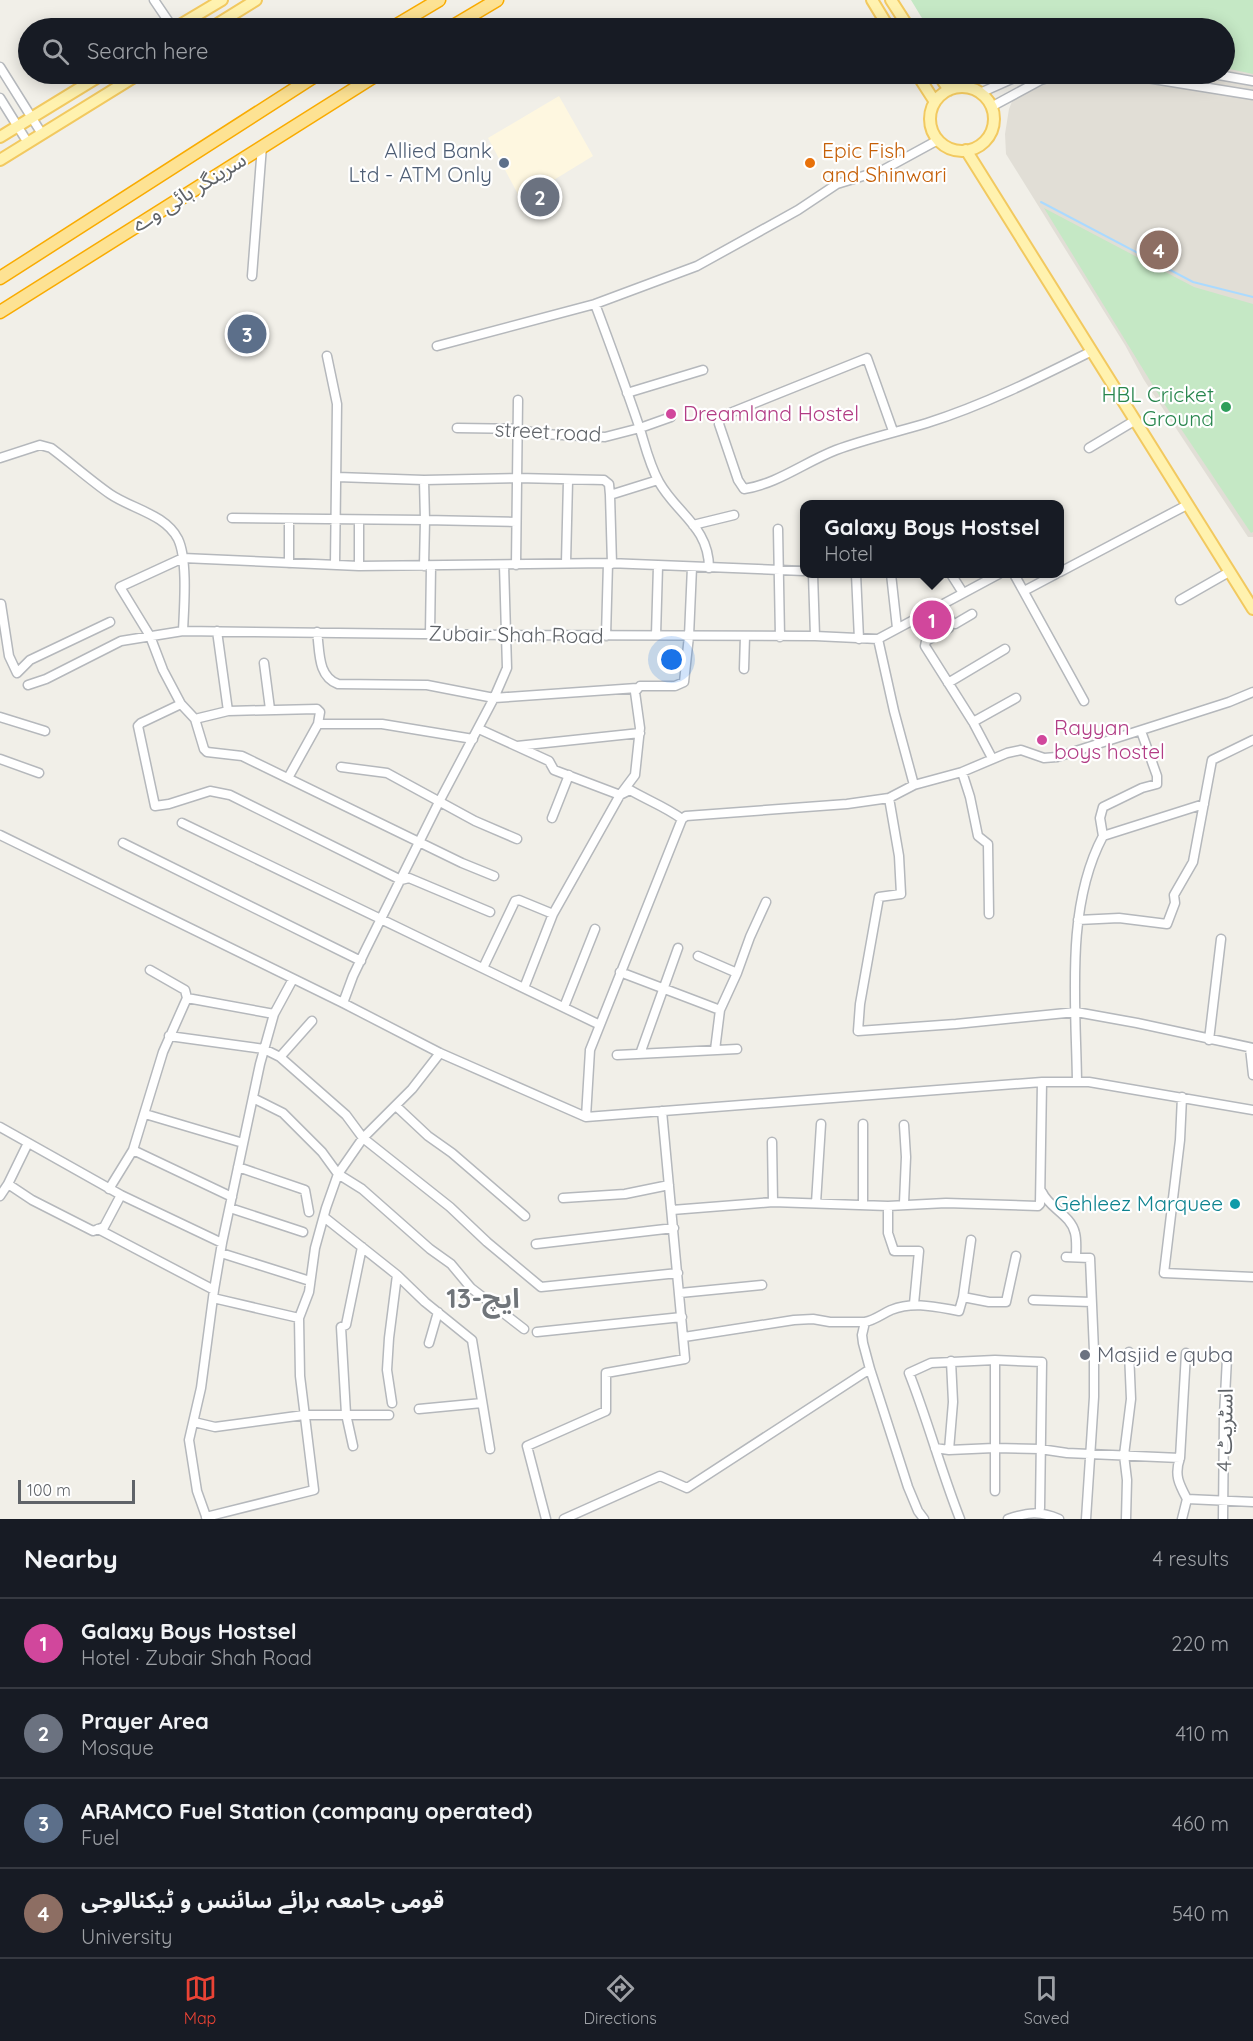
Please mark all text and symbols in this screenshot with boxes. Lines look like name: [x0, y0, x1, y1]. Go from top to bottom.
search box: [18, 18, 1235, 84]
icon: search: [39, 35, 72, 68]
text: Search here: [87, 37, 208, 65]
place label: Allied Bank Ltd - ATM Only: [349, 137, 492, 187]
place label: Epic Fish and Shinwari: [822, 137, 947, 187]
street label: سرینگر ہائی وے: [126, 146, 251, 237]
marker: Allied Bank Ltd - ATM Only: [497, 156, 511, 170]
marker: Epic Fish and Shinwari: [803, 156, 817, 170]
pin: 2: [520, 174, 560, 220]
pin: 4: [1140, 228, 1178, 272]
pin: 3: [228, 312, 266, 356]
place label: HBL Cricket Ground: [1101, 381, 1214, 431]
place label: Dreamland Hostel: [683, 400, 859, 426]
marker: HBL Cricket Ground: [1219, 400, 1233, 414]
marker: Dreamland Hostel: [664, 407, 678, 421]
street label: street road: [494, 415, 602, 447]
popup: [800, 500, 1064, 578]
text: Galaxy Boys Hostsel: [824, 513, 1040, 541]
text: Hotel: [824, 541, 873, 566]
pin: 1: [912, 598, 952, 642]
street label: Zubair Shah Road: [428, 619, 604, 649]
your location: [657, 645, 686, 674]
place label: Rayyan boys hostel: [1054, 714, 1165, 764]
marker: Rayyan boys hostel: [1035, 733, 1049, 747]
place label: Gehleez Marquee: [1054, 1190, 1223, 1216]
marker: Gehleez Marquee: [1228, 1197, 1242, 1211]
district label: ایچ-13: [446, 1281, 520, 1319]
place label: Masjid e quba: [1097, 1341, 1233, 1367]
marker: Masjid e quba: [1078, 1348, 1092, 1362]
street label: اسٹریٹ 4: [1210, 1388, 1238, 1472]
scale bar: [18, 1477, 135, 1504]
text: 100 m: [27, 1480, 71, 1500]
text: Nearby: [24, 1542, 118, 1575]
text: 4 results: [1153, 1546, 1229, 1571]
text: Galaxy Boys Hostsel: [81, 1617, 297, 1645]
text: 1: [40, 1631, 47, 1656]
text: 220 m: [1171, 1631, 1229, 1656]
text: Hotel · Zubair Shah Road: [81, 1645, 312, 1670]
text: Prayer Area: [81, 1707, 209, 1735]
text: 2: [38, 1721, 49, 1746]
text: 410 m: [1176, 1721, 1229, 1746]
text: Mosque: [81, 1735, 154, 1760]
text: ARAMCO Fuel Station (company operated): [81, 1797, 532, 1825]
text: 3: [38, 1811, 49, 1836]
text: 460 m: [1172, 1811, 1229, 1836]
text: Fuel: [81, 1825, 119, 1850]
text: قومی جامعہ برائے سائنس و ٹیکنالوجی: [81, 1886, 444, 1914]
text: 4: [38, 1901, 49, 1926]
text: 540 m: [1172, 1901, 1229, 1926]
text: University: [81, 1924, 172, 1949]
tab: Map: [184, 1972, 217, 2028]
tab: Directions: [584, 1972, 657, 2028]
tab: Saved: [1024, 1972, 1069, 2028]

